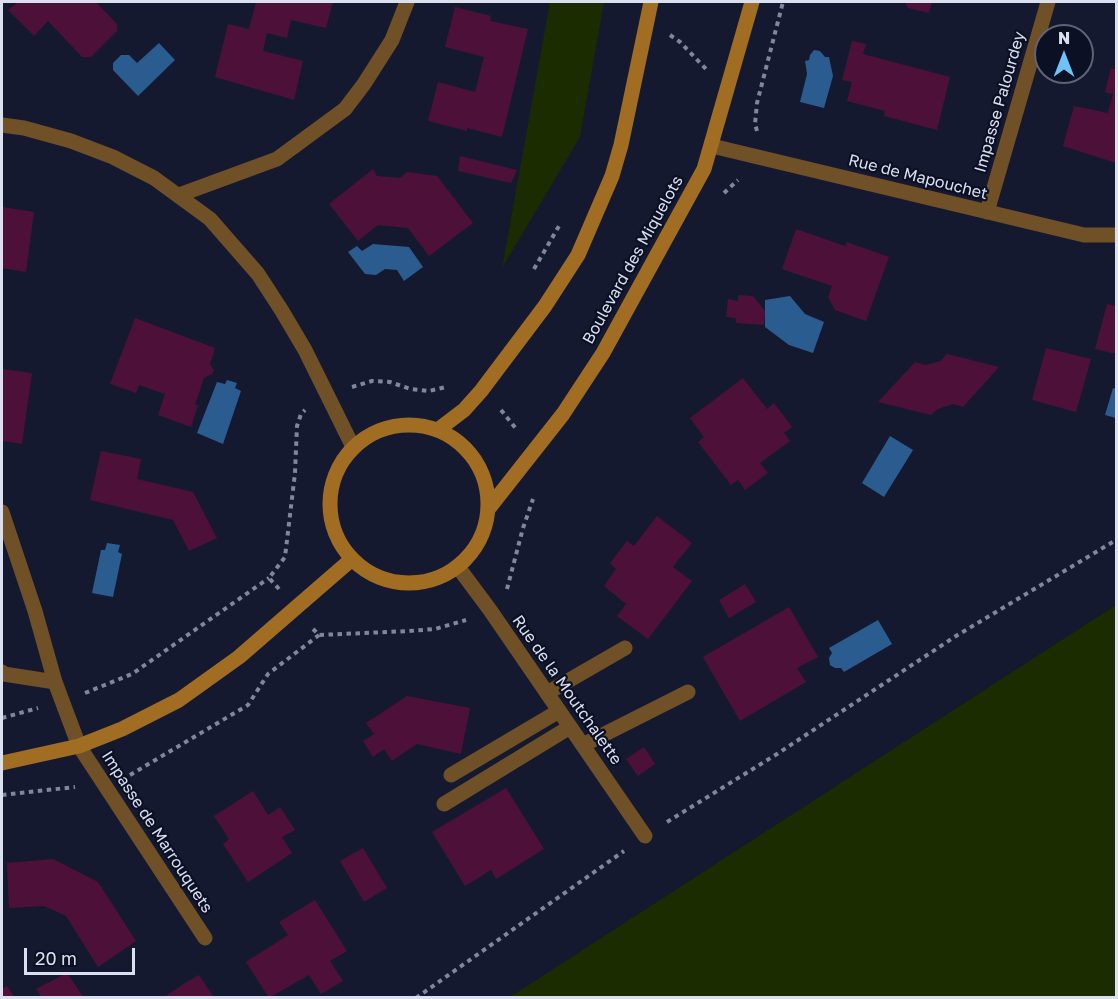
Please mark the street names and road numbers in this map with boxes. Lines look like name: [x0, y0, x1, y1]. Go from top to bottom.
street label: Impasse Palourdey: [971, 29, 1029, 175]
street label: Rue de Mapouchet: [846, 150, 990, 204]
street label: Boulevard des Miquelots: [579, 173, 687, 347]
street label: Rue de la Moutchalette: [508, 612, 626, 768]
street label: Impasse de Marrouquets: [97, 747, 217, 917]

